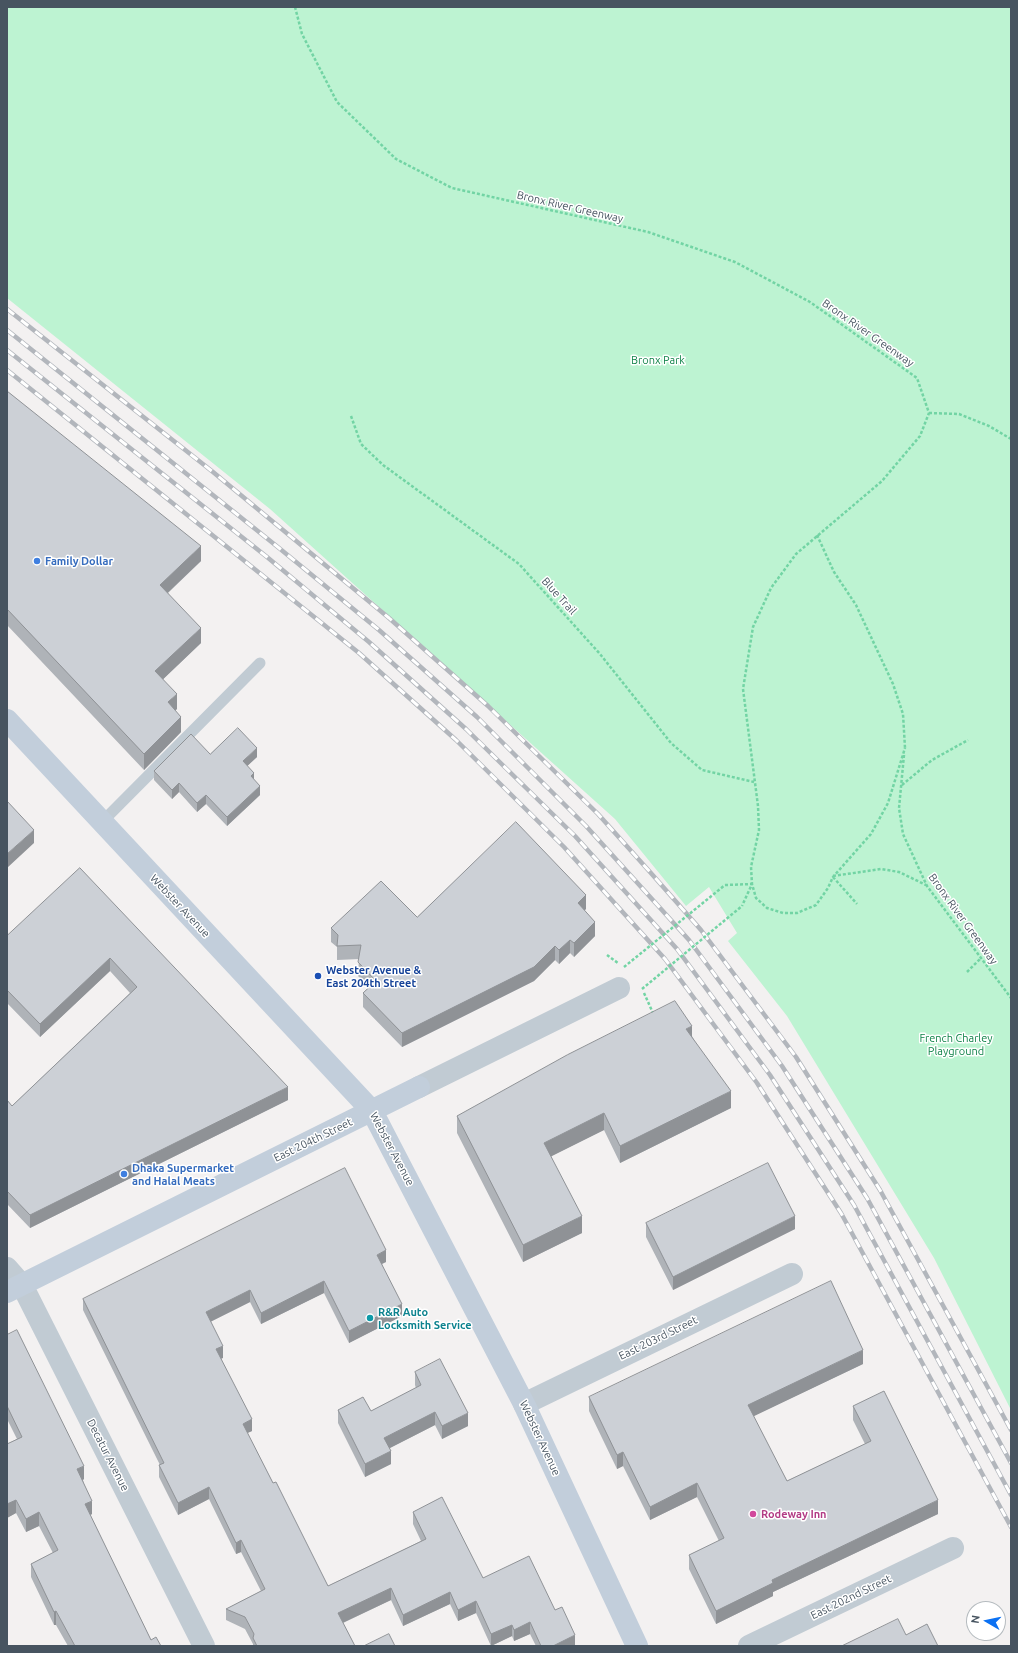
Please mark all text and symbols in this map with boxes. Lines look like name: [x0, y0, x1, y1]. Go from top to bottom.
street label: Bronx River Greenway: [515, 188, 625, 226]
street label: Bronx River Greenway: [820, 296, 916, 370]
park label: Bronx Park: [631, 353, 685, 367]
place label: Family Dollar: [45, 554, 113, 568]
marker: Family Dollar: [32, 556, 42, 566]
street label: Blue Trail: [539, 575, 579, 617]
street label: Bronx River Greenway: [926, 871, 1000, 967]
street label: Webster Avenue: [147, 872, 213, 940]
place label: Webster Avenue & East 204th Street: [326, 963, 421, 989]
marker: Webster Avenue & East 204th Street: [313, 971, 323, 981]
park label: French Charley Playground: [919, 1031, 993, 1057]
street label: Webster Avenue: [367, 1110, 417, 1188]
street label: East 204th Street: [272, 1115, 354, 1165]
place label: Dhaka Supermarket and Halal Meats: [132, 1161, 234, 1187]
marker: Dhaka Supermarket and Halal Meats: [119, 1169, 129, 1179]
place label: R&R Auto Locksmith Service: [378, 1305, 472, 1331]
marker: R&R Auto Locksmith Service: [365, 1313, 375, 1323]
street label: East 203rd Street: [617, 1313, 699, 1363]
street label: Webster Avenue: [517, 1398, 563, 1478]
street label: Decatur Avenue: [84, 1417, 132, 1493]
place label: Rodeway Inn: [761, 1507, 827, 1521]
marker: Rodeway Inn: [748, 1509, 758, 1519]
street label: East 202nd Street: [809, 1572, 893, 1622]
north arrow: [966, 1601, 1006, 1641]
text: N: [969, 1614, 982, 1624]

